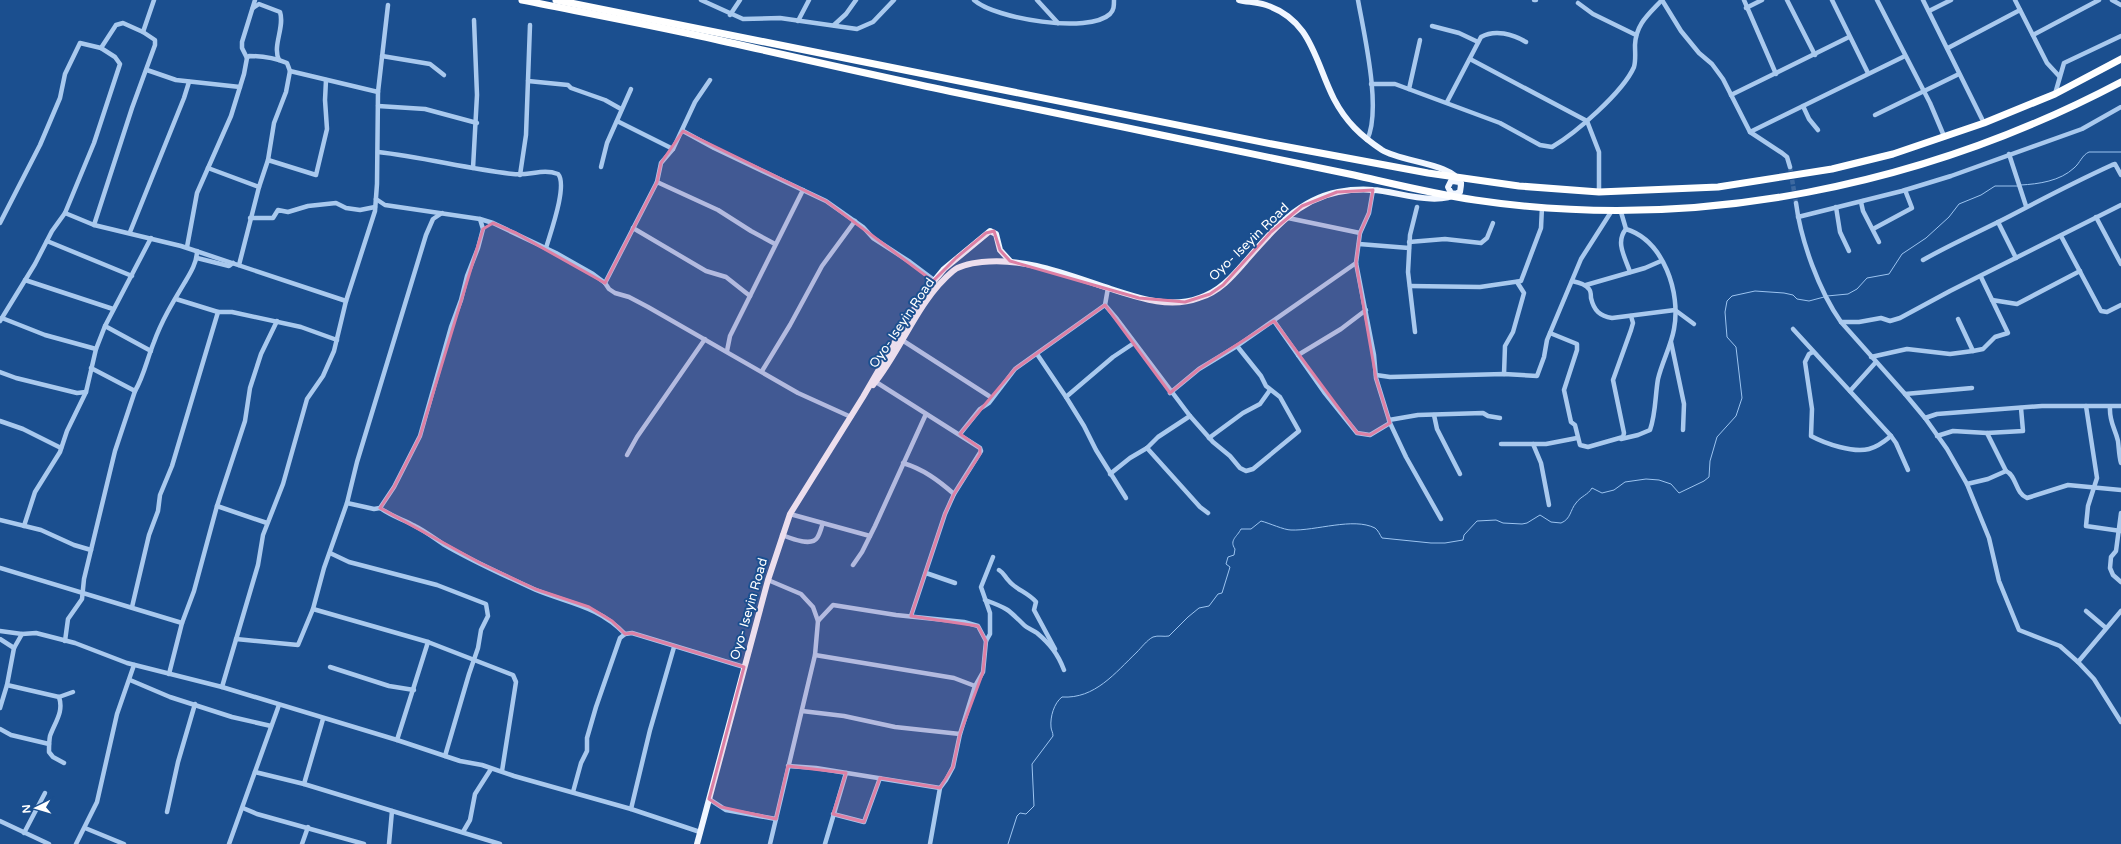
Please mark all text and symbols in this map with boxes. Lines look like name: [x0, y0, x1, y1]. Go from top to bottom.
street label: Oyo- Iseyin Road: [1206, 200, 1292, 284]
street label: Oyo- Iseyin Road: [866, 275, 938, 371]
street label: Oyo- Iseyin Road: [727, 556, 771, 662]
north arrow: [16, 788, 56, 828]
text: N: [20, 804, 33, 814]

